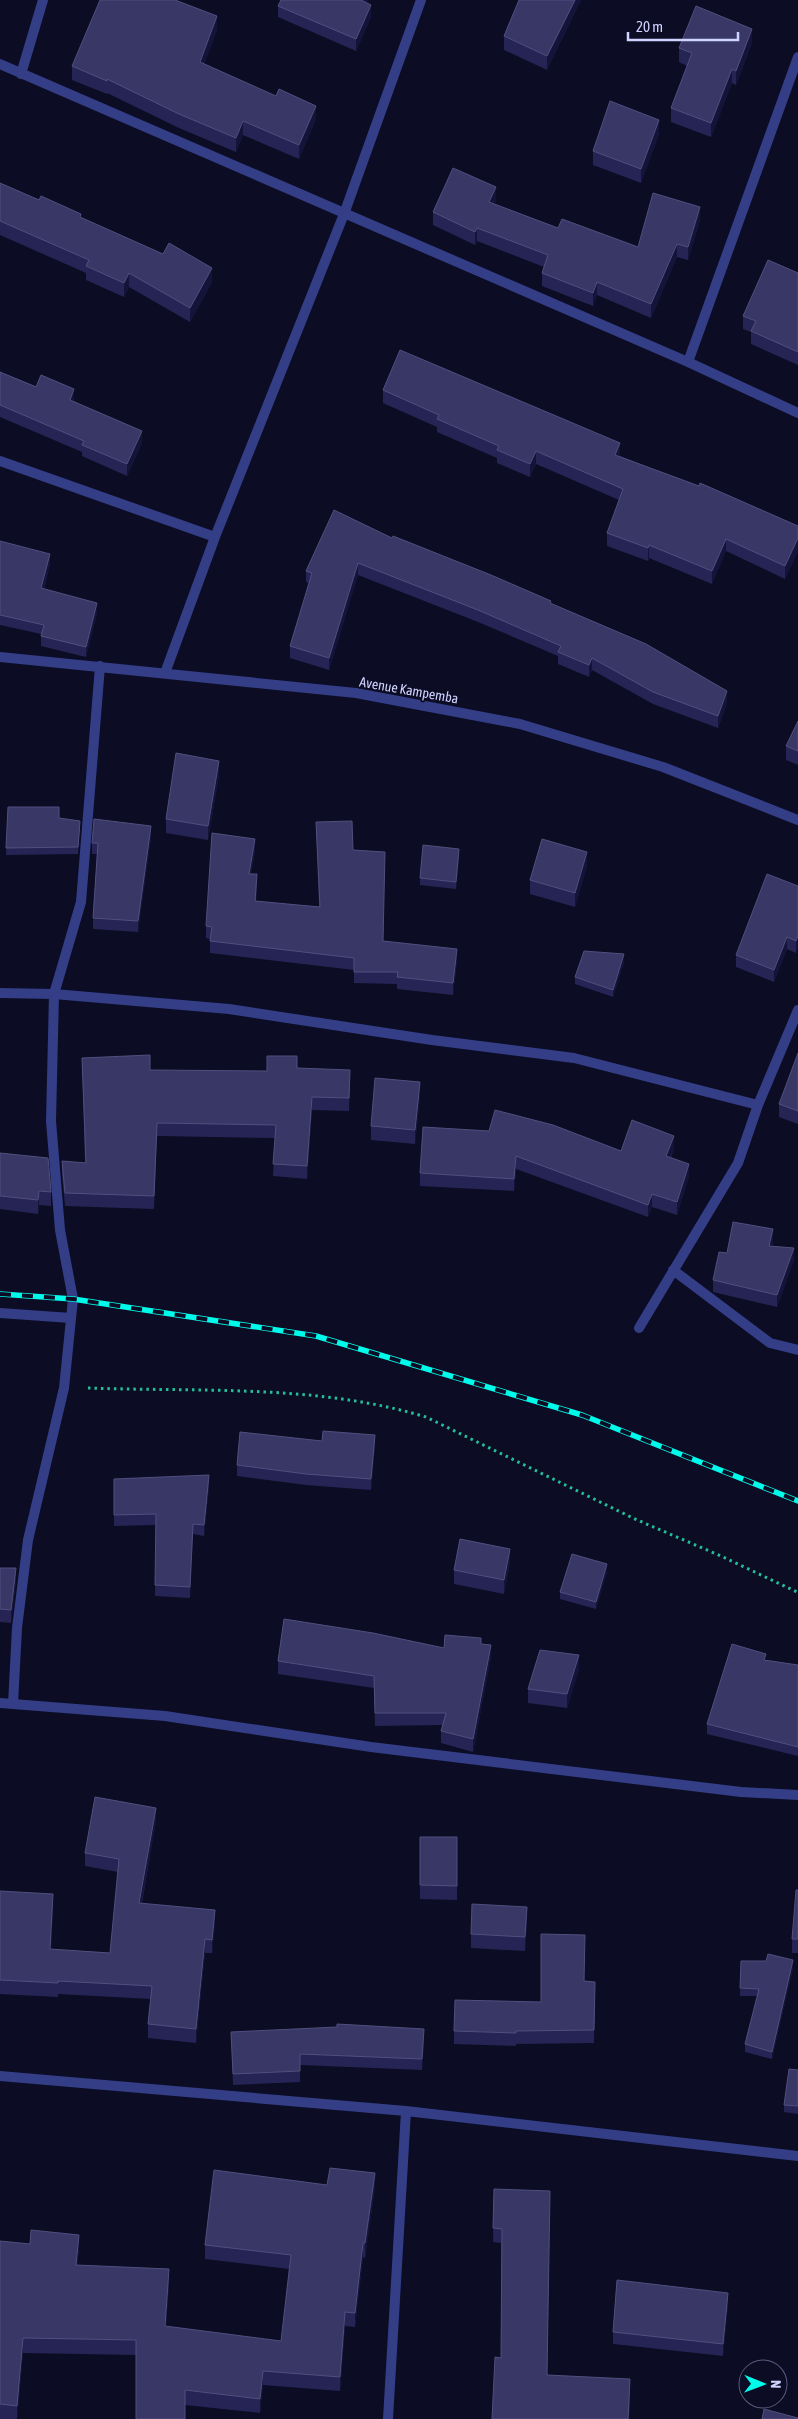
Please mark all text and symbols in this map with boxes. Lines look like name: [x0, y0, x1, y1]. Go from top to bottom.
scale bar: [628, 10, 738, 42]
text: 20 m: [636, 18, 663, 35]
street label: Avenue Kampemba: [358, 673, 460, 707]
north arrow: [738, 2359, 788, 2409]
text: N: [768, 2380, 784, 2388]

